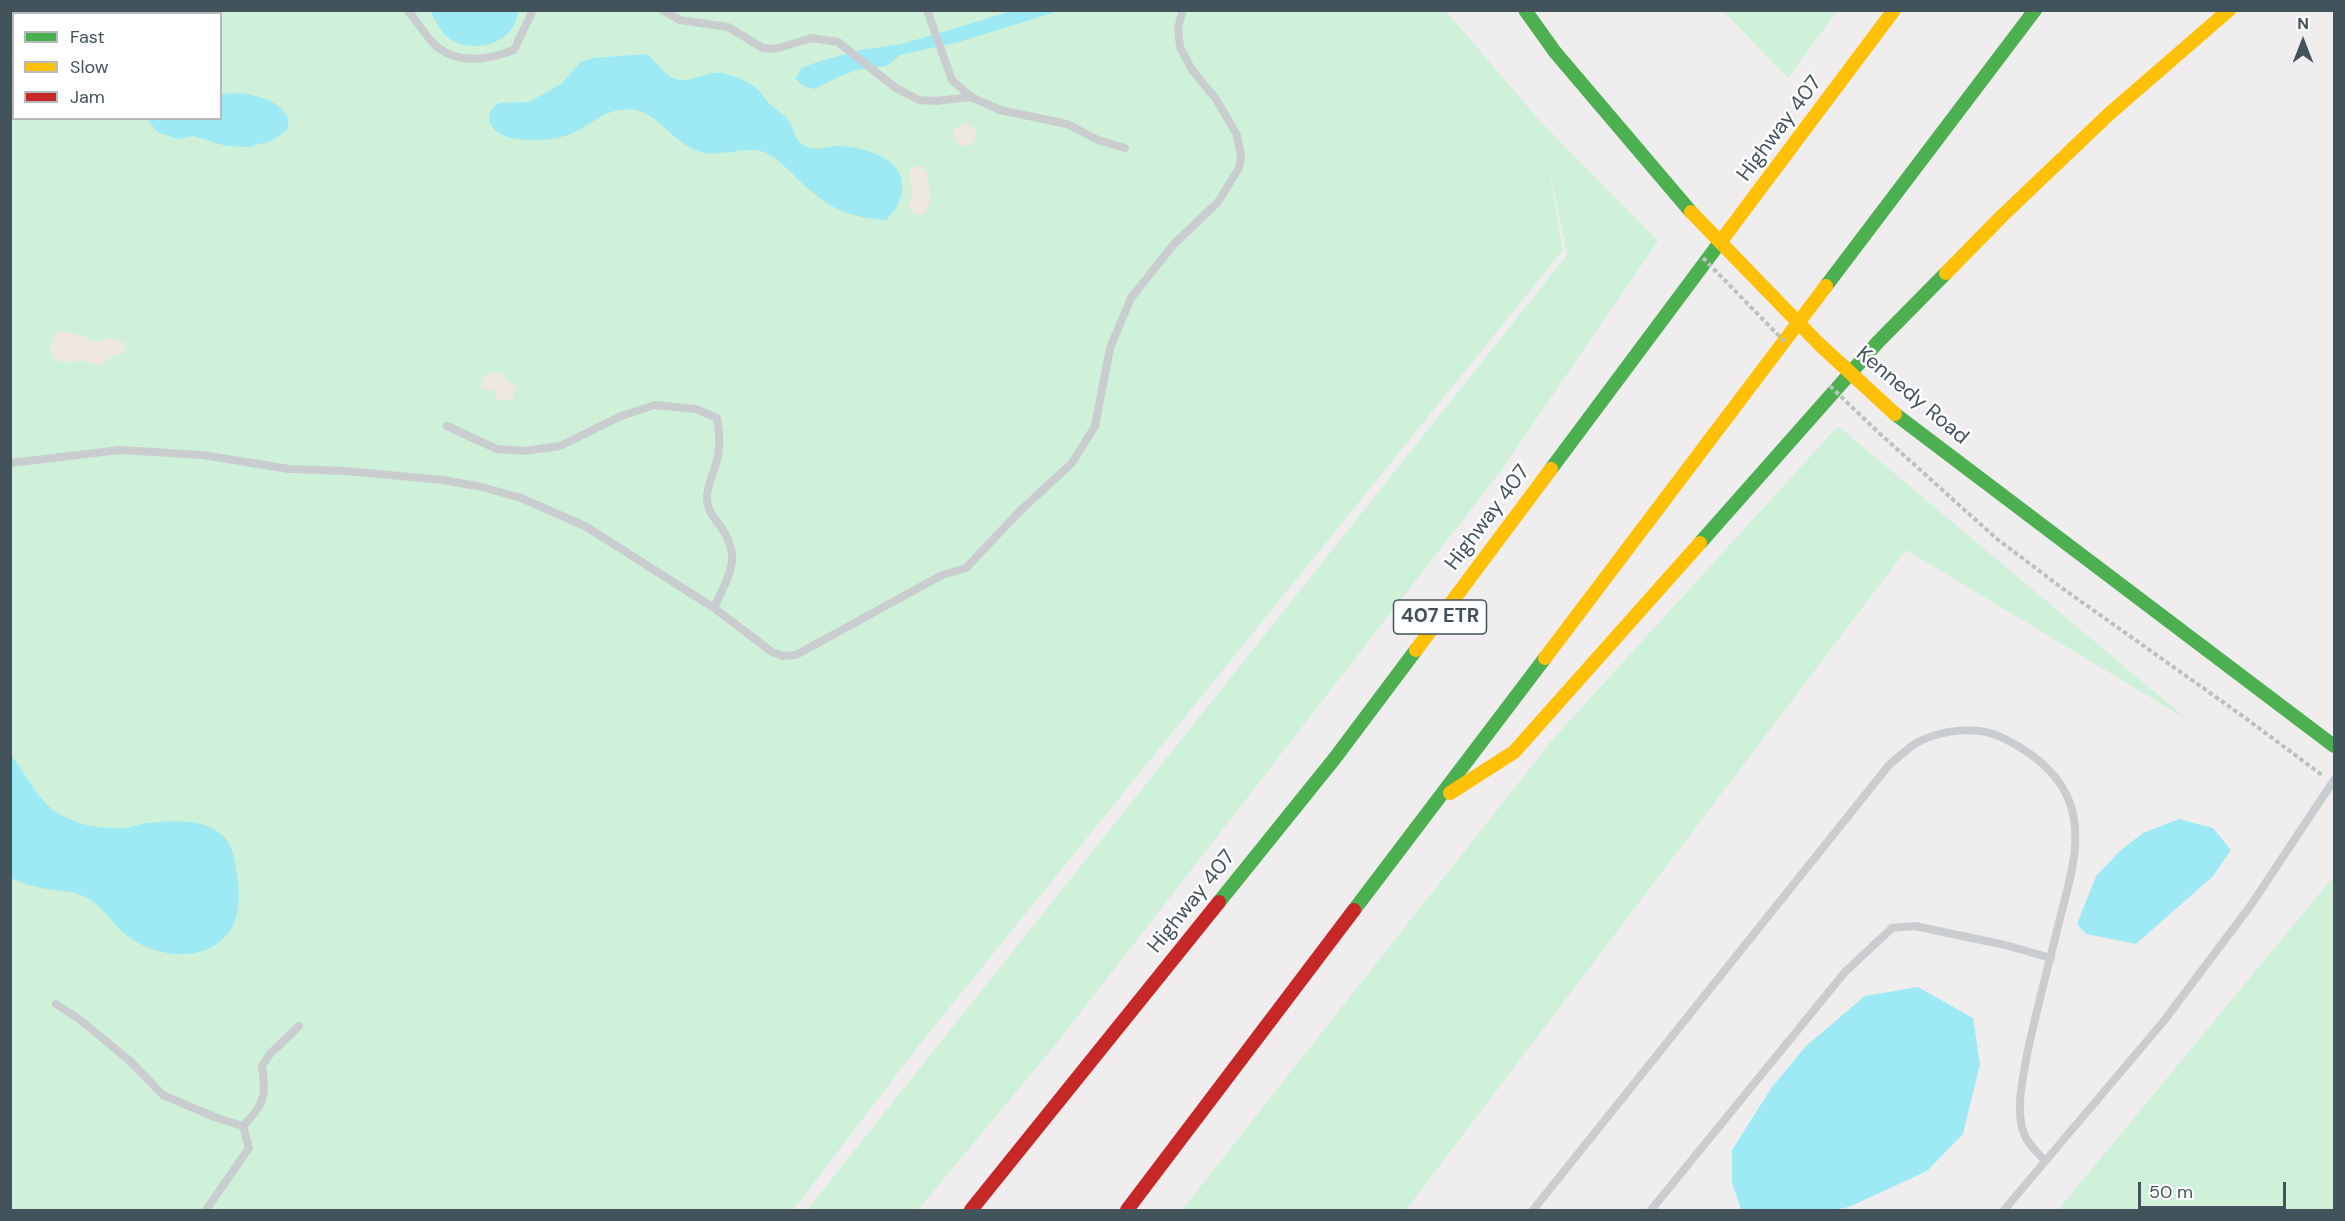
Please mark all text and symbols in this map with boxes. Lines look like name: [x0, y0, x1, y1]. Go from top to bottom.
legend: [12, 12, 222, 120]
north arrow: [2273, 12, 2333, 72]
text: N: [2297, 13, 2309, 34]
text: Fast: [70, 25, 105, 49]
text: Slow: [70, 55, 109, 79]
street label: Highway 407: [1732, 71, 1828, 187]
text: Jam: [70, 85, 105, 109]
street label: Kennedy Road: [1851, 342, 1973, 450]
street label: Highway 407: [1440, 460, 1536, 576]
road number: 407 ETR: [1394, 600, 1486, 634]
street label: Highway 407: [1143, 845, 1241, 959]
scale bar: [2141, 1170, 2290, 1208]
text: 50 m: [2149, 1180, 2193, 1204]

